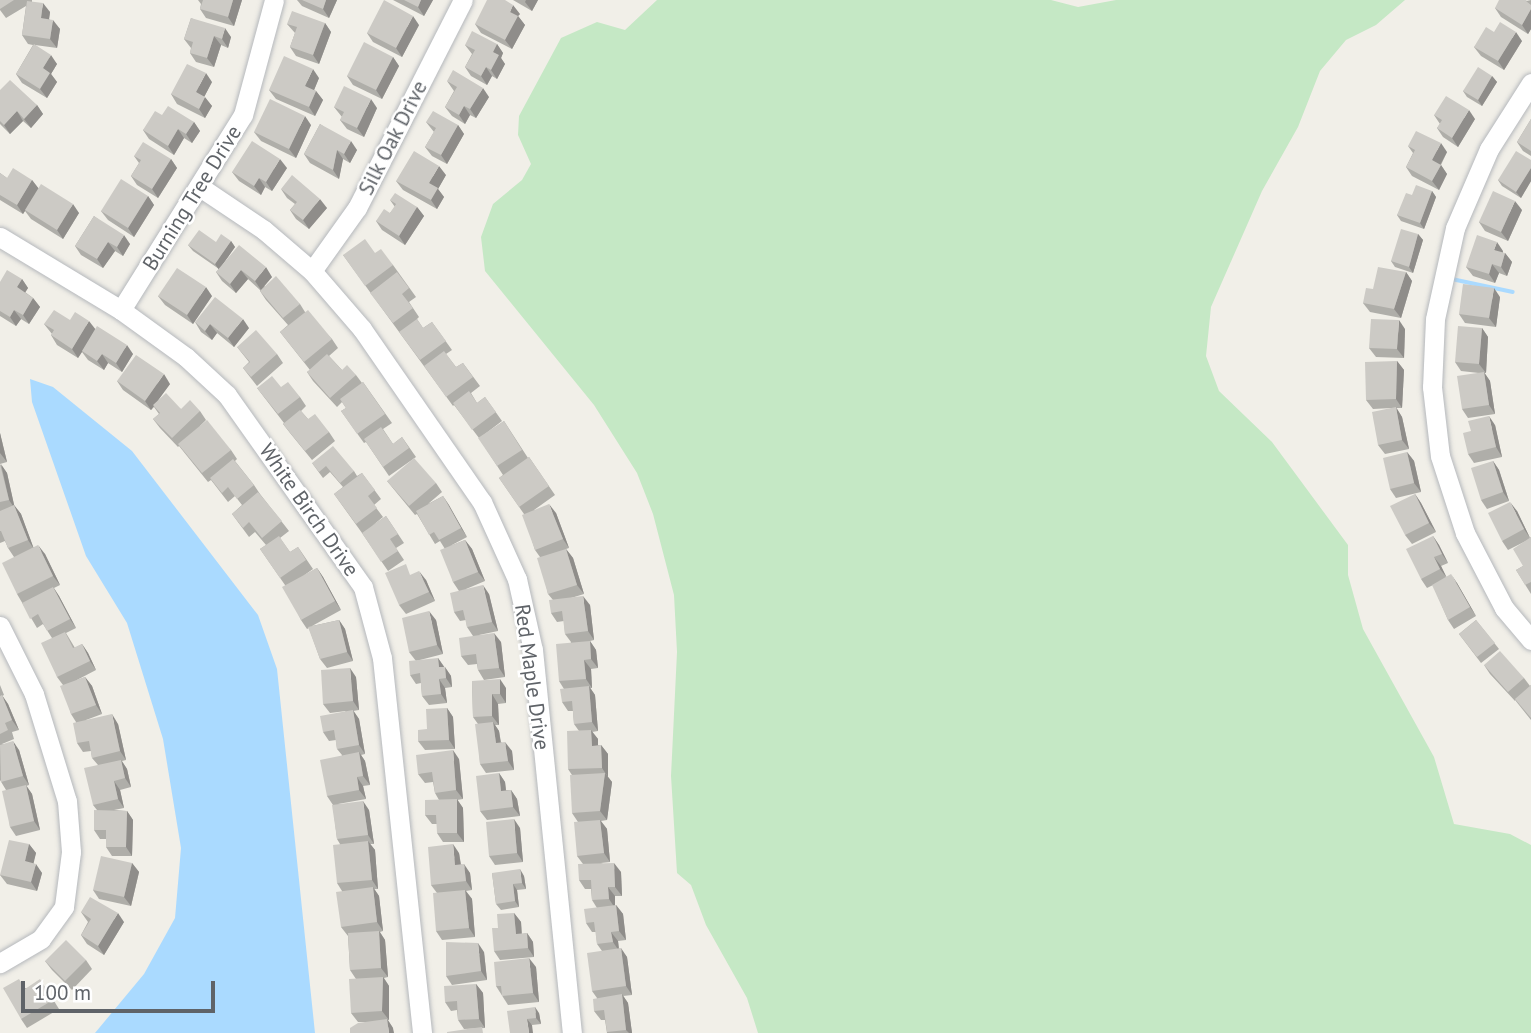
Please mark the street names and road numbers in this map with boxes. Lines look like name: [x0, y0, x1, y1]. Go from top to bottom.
street label: Silk Oak Drive: [353, 76, 433, 200]
street label: Burning Tree Drive: [137, 121, 247, 275]
street label: White Birch Drive: [254, 439, 364, 581]
street label: Red Maple Drive: [509, 603, 555, 751]

